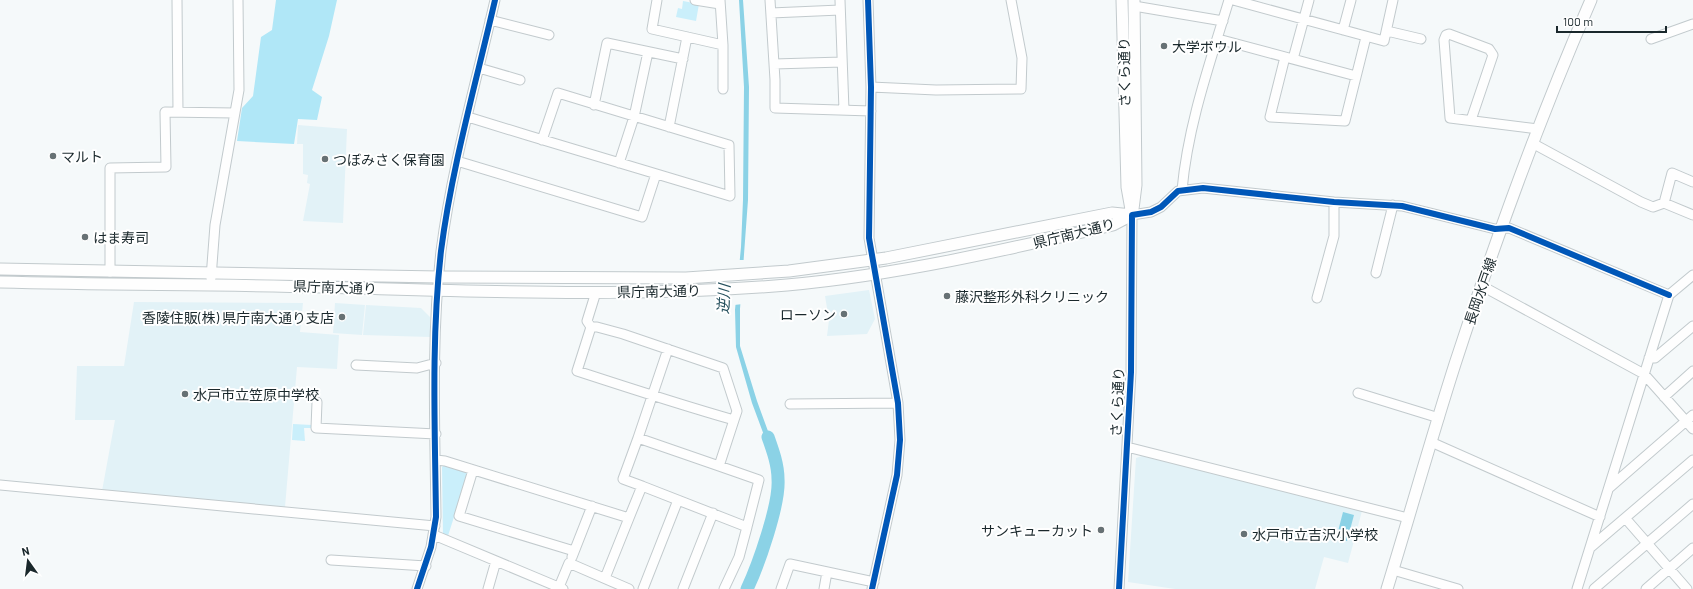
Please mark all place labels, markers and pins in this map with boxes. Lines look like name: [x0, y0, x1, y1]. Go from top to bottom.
place label: 大学ボウル: [1172, 38, 1242, 55]
marker: 大学ボウル: [1159, 41, 1169, 51]
place label: マルト: [61, 148, 103, 165]
marker: マルト: [48, 151, 58, 161]
place label: つぼみさく保育園: [333, 151, 445, 168]
marker: つぼみさく保育園: [320, 154, 330, 164]
place label: はま寿司: [93, 229, 149, 246]
marker: はま寿司: [80, 232, 90, 242]
place label: 藤沢整形外科クリニック: [955, 288, 1109, 305]
marker: 藤沢整形外科クリニック: [942, 291, 952, 301]
place label: ローソン: [780, 306, 836, 323]
place label: 香陵住販(株) 県庁南大通り支店: [142, 309, 334, 326]
marker: ローソン: [839, 309, 849, 319]
marker: 香陵住販(株) 県庁南大通り支店: [337, 312, 347, 322]
place label: 水戸市立笠原中学校: [193, 386, 319, 403]
marker: 水戸市立笠原中学校: [180, 389, 190, 399]
place label: サンキューカット: [981, 522, 1093, 539]
marker: サンキューカット: [1096, 525, 1106, 535]
place label: 水戸市立吉沢小学校: [1252, 526, 1378, 543]
marker: 水戸市立吉沢小学校: [1239, 529, 1249, 539]

